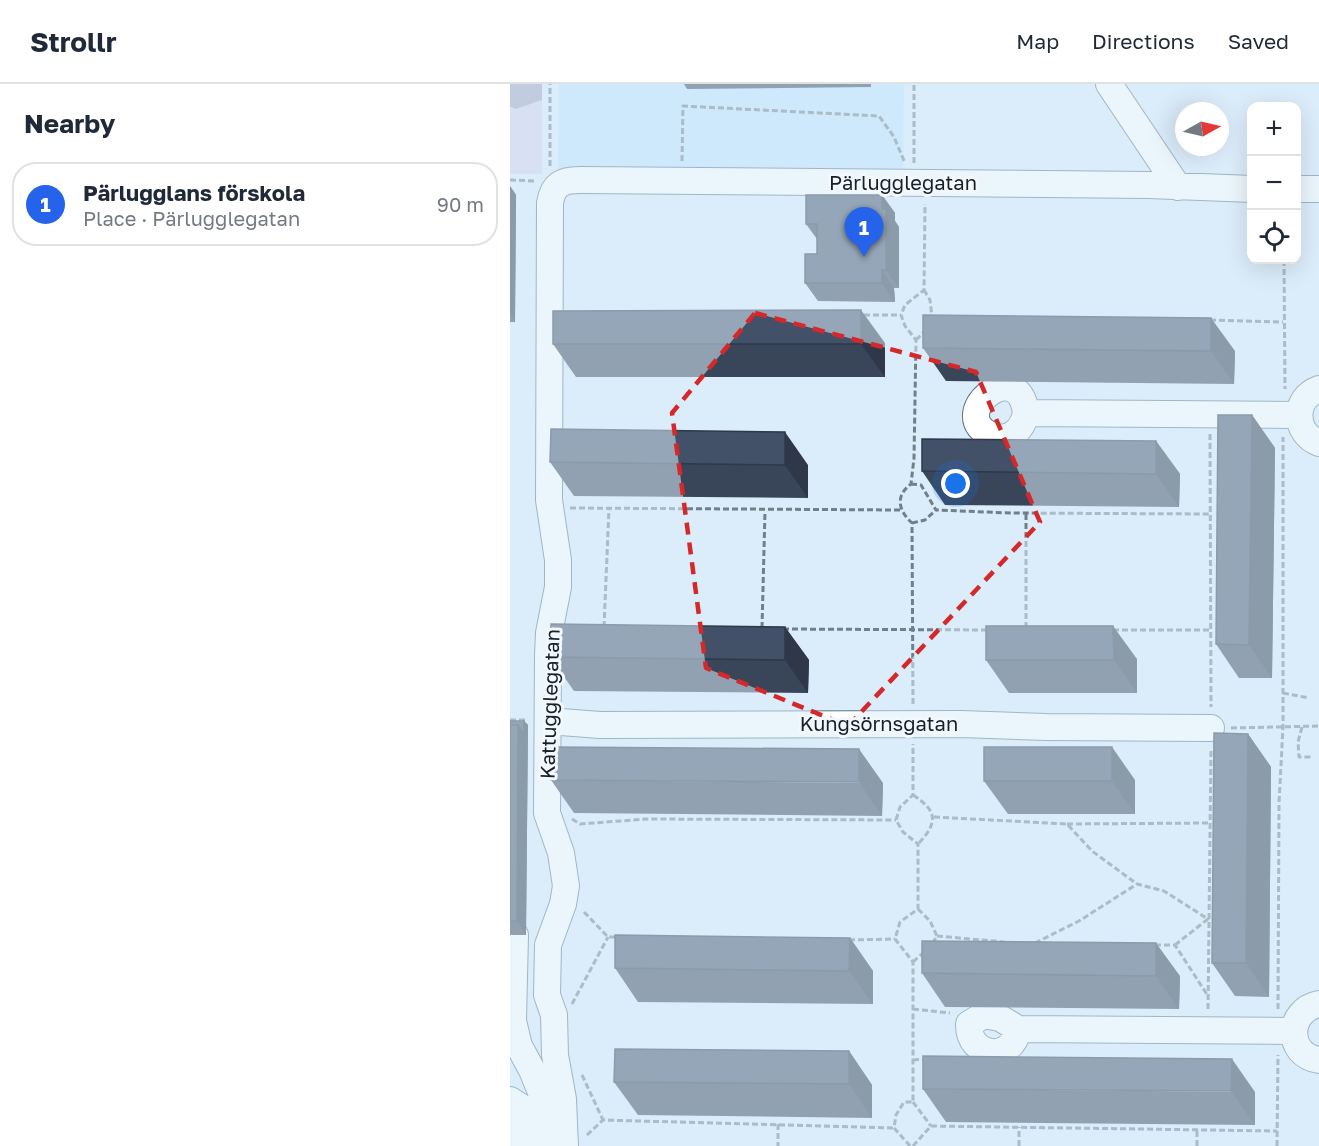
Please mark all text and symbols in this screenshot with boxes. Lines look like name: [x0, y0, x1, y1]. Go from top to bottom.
text: Strollr: [30, 25, 117, 58]
text: Map: [1016, 28, 1059, 54]
text: Directions: [1092, 28, 1195, 54]
text: Saved: [1228, 28, 1289, 54]
north arrow: [1175, 102, 1229, 156]
map controls: [1247, 102, 1301, 264]
button: +: [1247, 102, 1301, 156]
text: Nearby: [24, 108, 115, 139]
button: −: [1247, 156, 1301, 210]
street label: Pärlugglegatan: [829, 170, 977, 194]
text: Pärlugglans förskola: [83, 179, 305, 206]
text: 1: [40, 192, 51, 216]
text: 90 m: [437, 192, 484, 216]
text: Place · Pärlugglegatan: [83, 206, 300, 230]
pin: 1: [844, 208, 884, 257]
button: locate: [1247, 210, 1301, 264]
your location: [941, 469, 970, 498]
street label: Kattugglegatan: [534, 629, 564, 779]
street label: Kungsörnsgatan: [800, 711, 958, 735]

